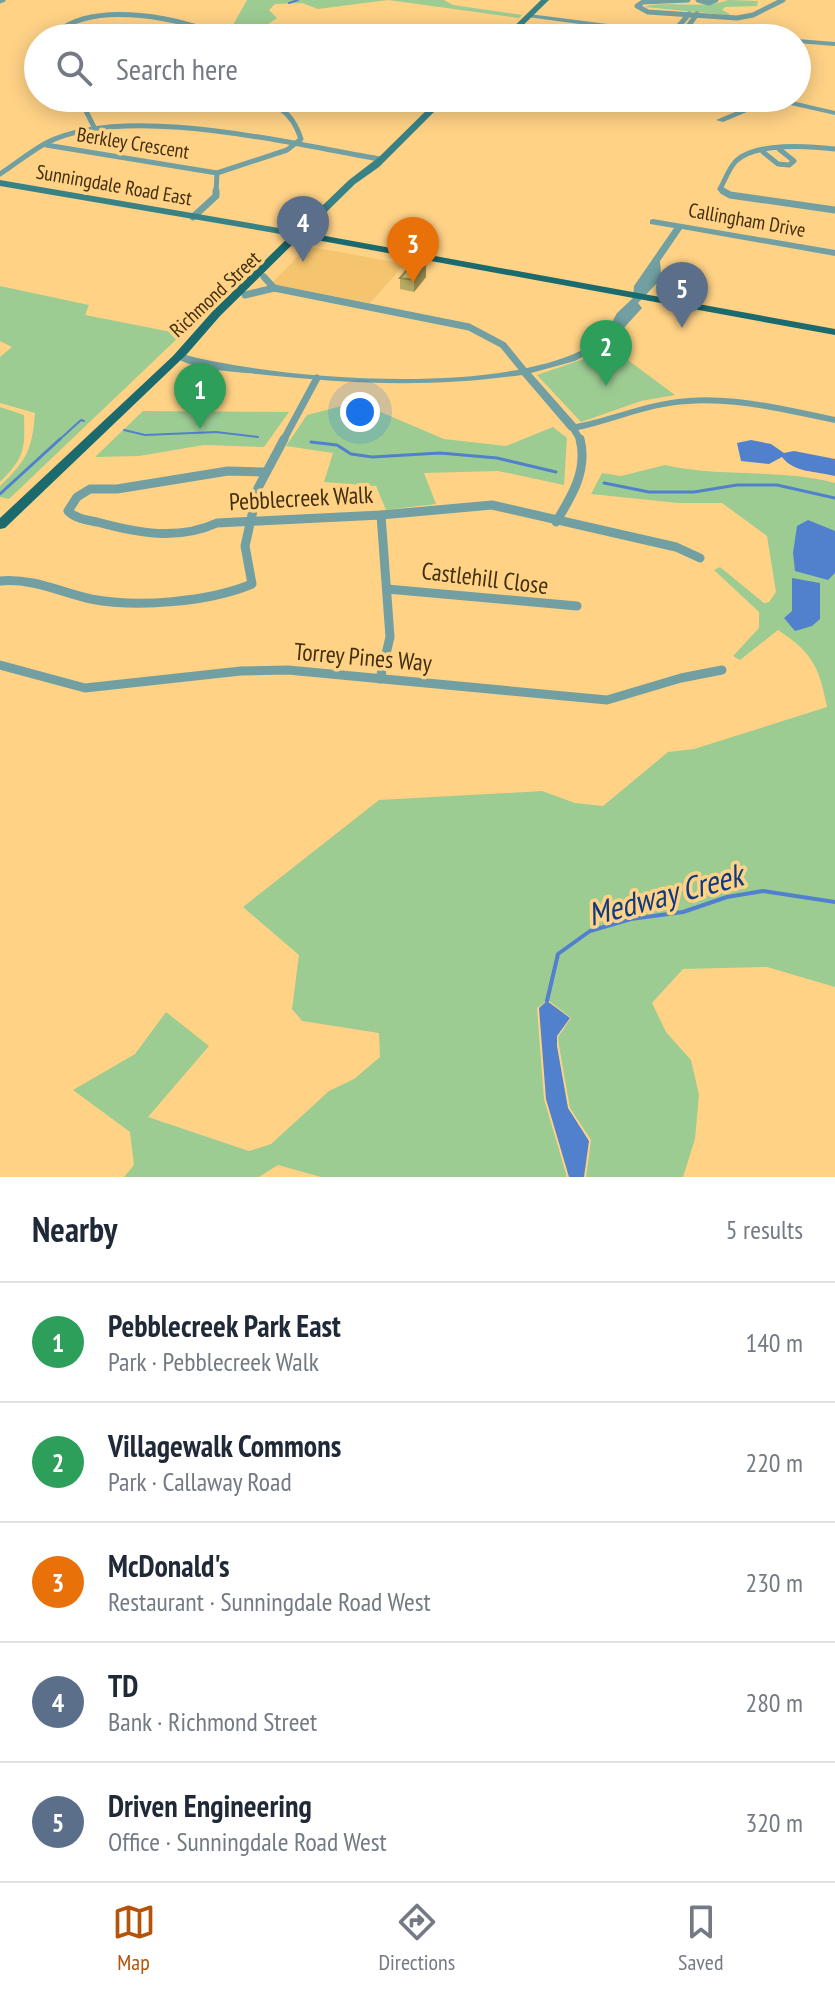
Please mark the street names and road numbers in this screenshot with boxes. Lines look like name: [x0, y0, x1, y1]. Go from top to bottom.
street label: Berkley Crescent: [75, 121, 192, 165]
street label: Sunningdale Road East: [34, 159, 194, 212]
street label: Callingham Drive: [686, 197, 808, 243]
street label: Richmond Street: [164, 245, 266, 343]
street label: Pebblecreek Walk: [228, 479, 374, 517]
street label: Castlehill Close: [420, 555, 550, 601]
street label: Torrey Pines Way: [293, 636, 433, 678]

